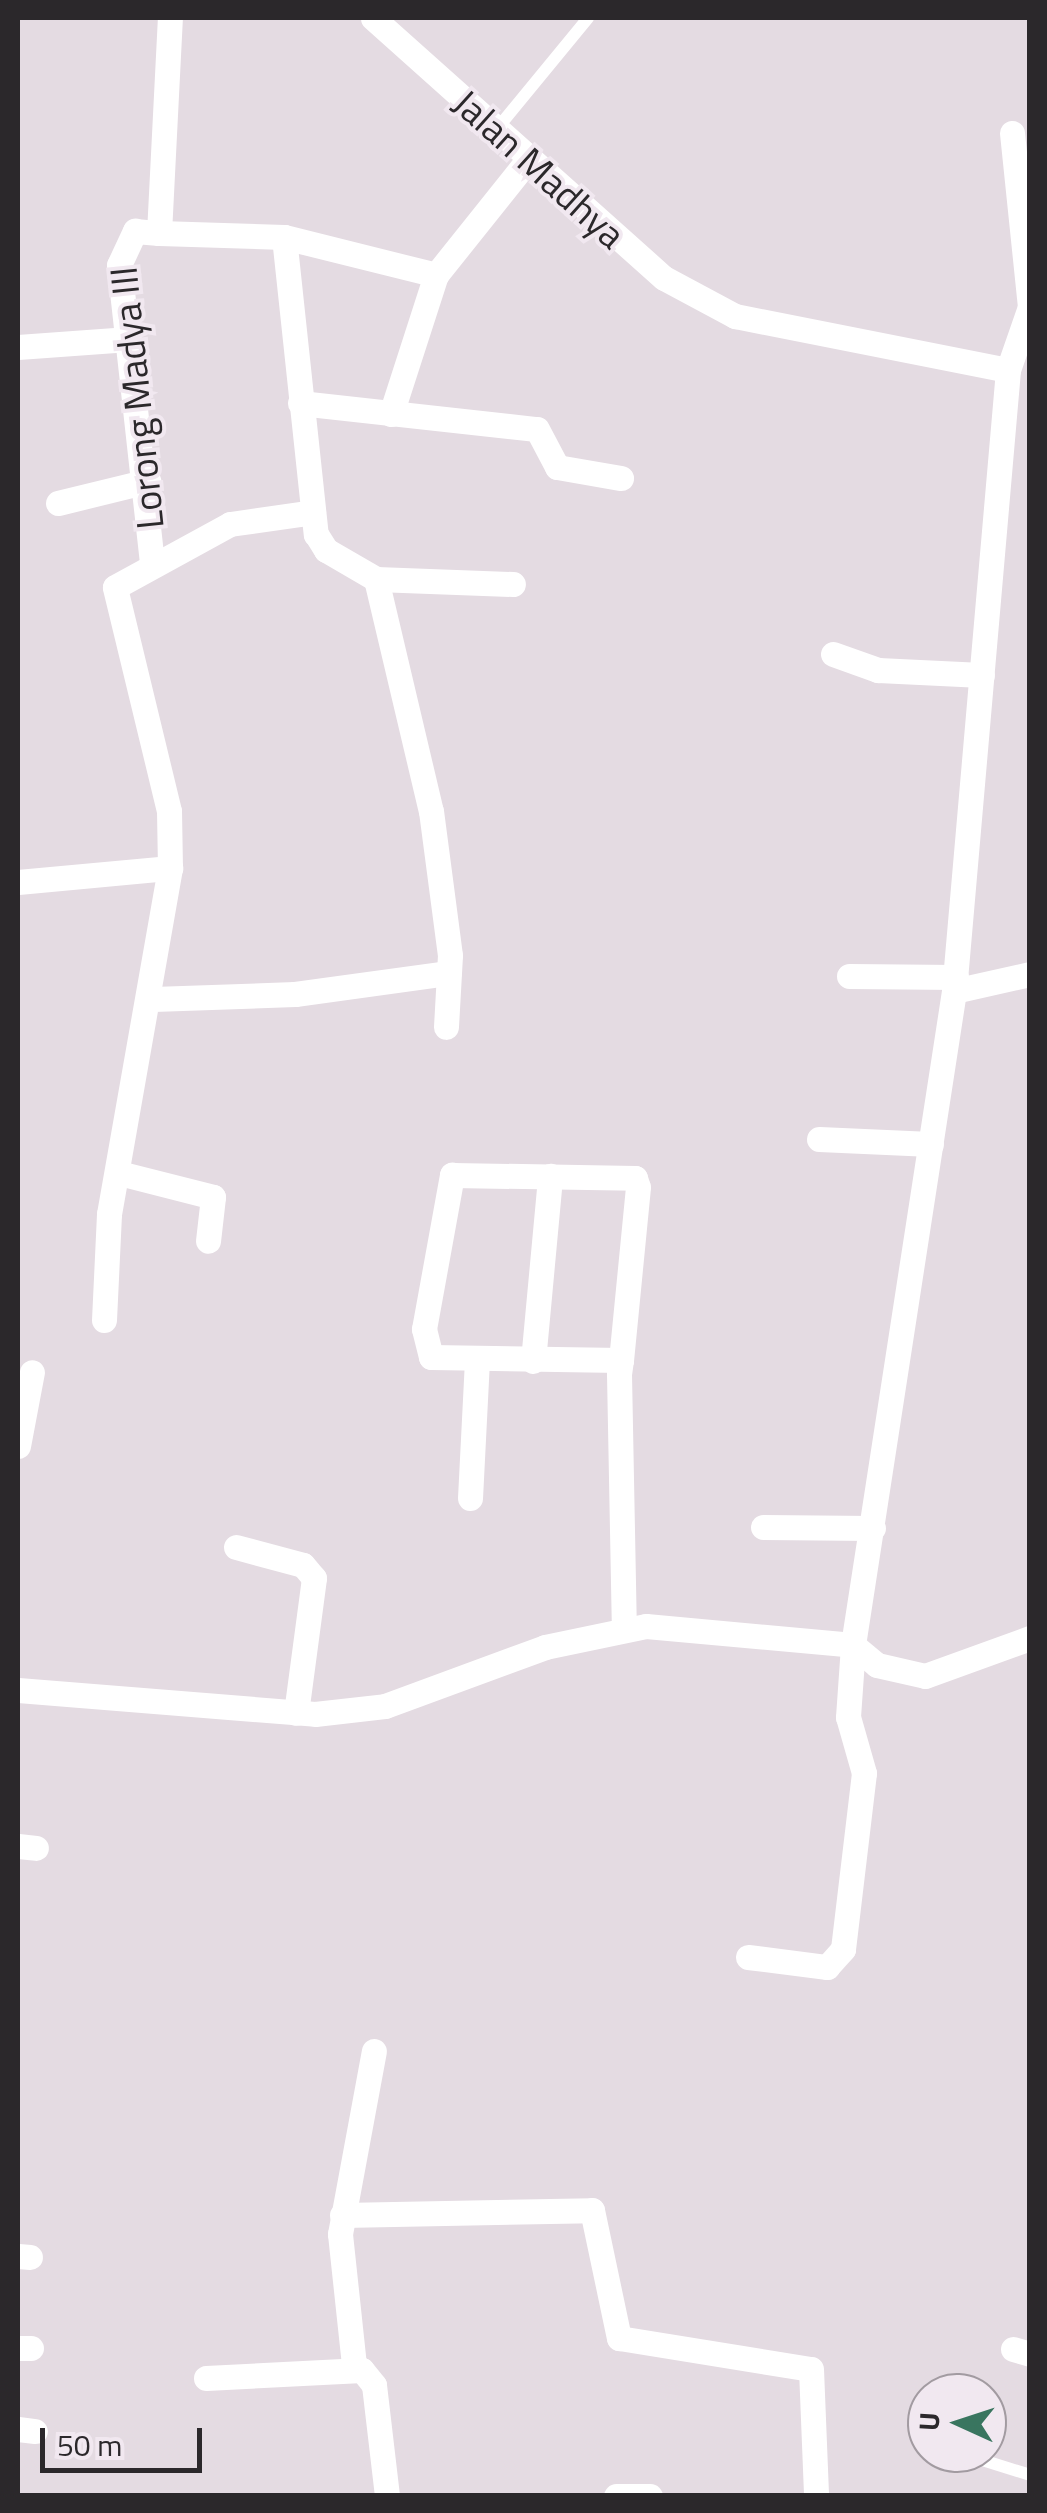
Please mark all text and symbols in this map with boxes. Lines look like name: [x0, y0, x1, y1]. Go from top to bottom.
street label: Jalan Madhya: [444, 80, 634, 258]
street label: Lorong Madya III: [101, 264, 173, 532]
north arrow: [907, 2373, 1007, 2473]
scale bar: [45, 2408, 208, 2470]
text: U: [907, 2411, 950, 2432]
text: 50 m: [57, 2422, 122, 2468]

